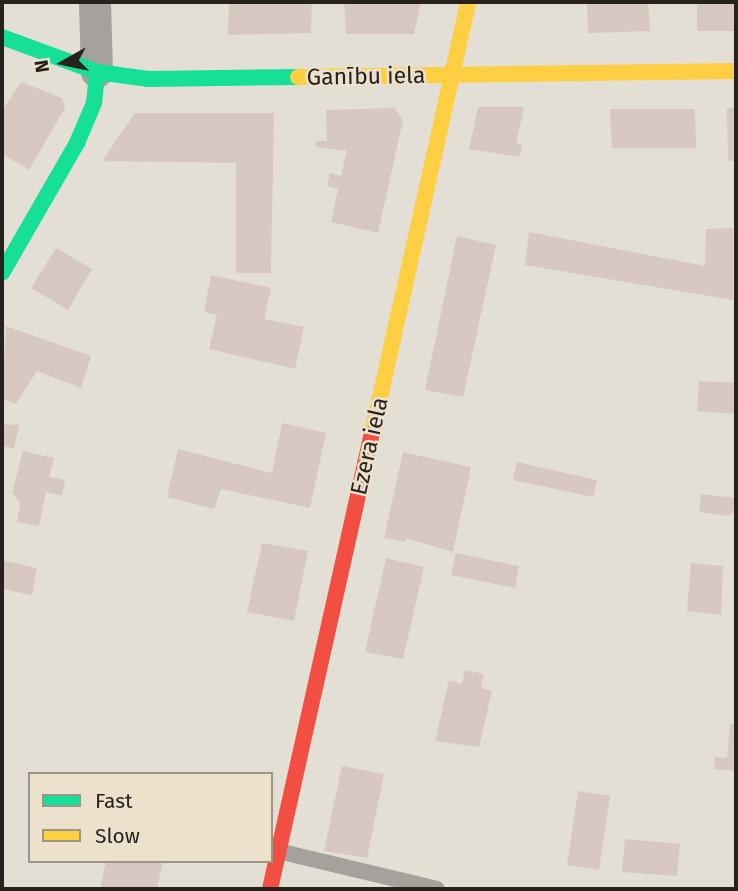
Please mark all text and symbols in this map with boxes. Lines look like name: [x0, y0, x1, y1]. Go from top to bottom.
north arrow: [28, 28, 98, 98]
text: N: [29, 58, 54, 74]
street label: Ganību iela: [306, 61, 426, 91]
street label: Ezera iela: [344, 394, 394, 498]
legend: [28, 772, 273, 863]
text: Fast: [95, 788, 133, 814]
text: Slow: [95, 823, 140, 849]

